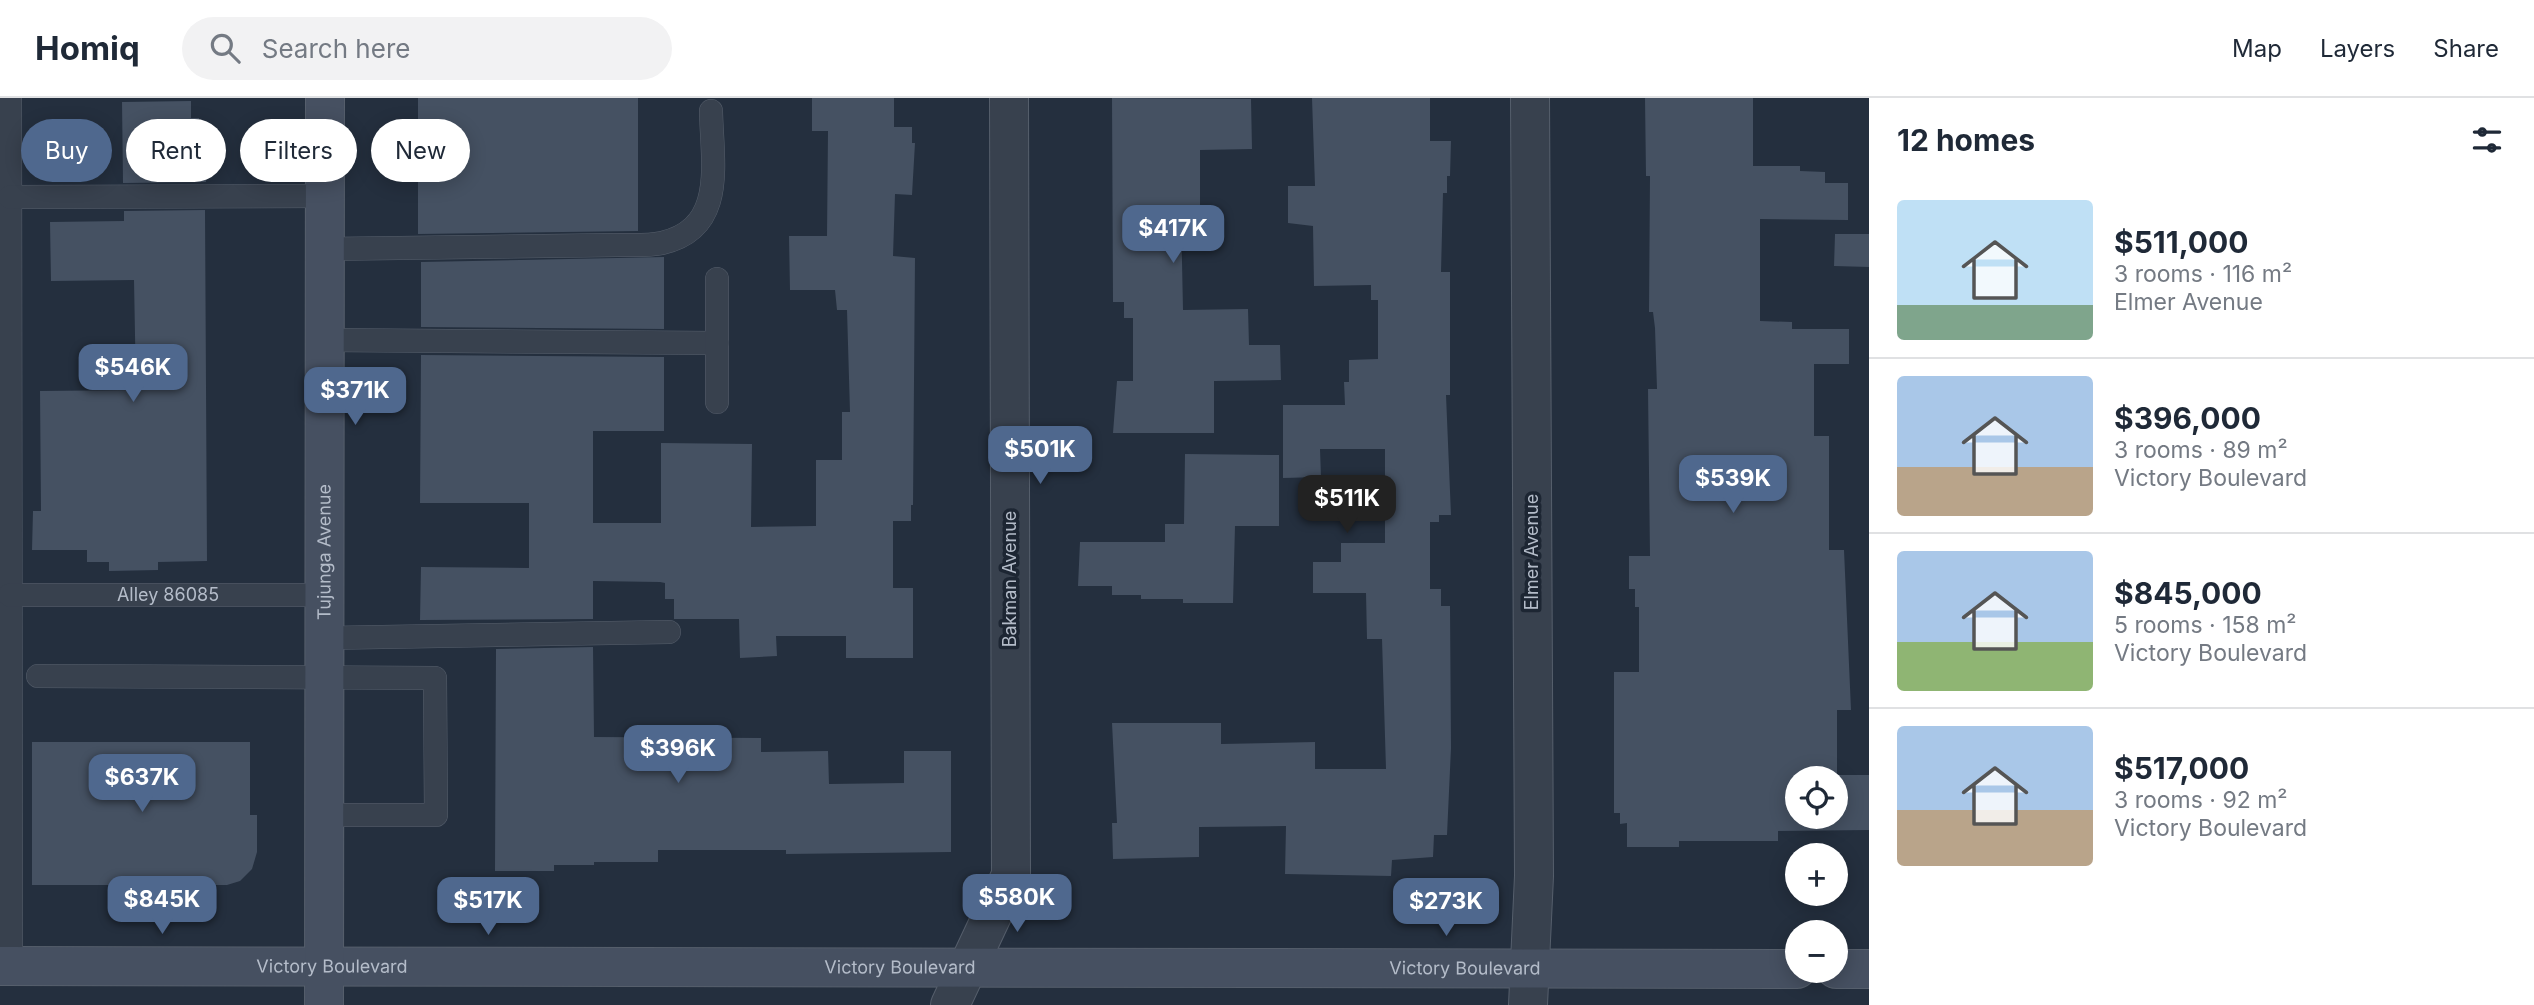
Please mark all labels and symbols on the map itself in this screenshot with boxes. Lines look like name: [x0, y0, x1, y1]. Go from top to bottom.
pin: $417K: [1124, 206, 1222, 265]
pin: $546K: [84, 344, 182, 404]
pin: $371K: [306, 368, 404, 427]
pin: $501K: [991, 426, 1089, 486]
pin: $539K: [1684, 456, 1782, 515]
pin: $511K: [1298, 476, 1396, 535]
street label: Tujunga Avenue: [313, 484, 335, 620]
street label: Elmer Avenue: [1521, 494, 1542, 610]
street label: Bakman Avenue: [999, 511, 1020, 647]
street label: Alley 86085: [117, 584, 219, 605]
pin: $396K: [629, 726, 727, 785]
pin: $637K: [93, 754, 191, 814]
pin: $580K: [968, 874, 1066, 934]
pin: $845K: [113, 876, 211, 936]
pin: $517K: [439, 878, 537, 937]
pin: $273K: [1397, 878, 1495, 938]
street label: Victory Boulevard: [256, 955, 408, 977]
street label: Victory Boulevard: [824, 956, 976, 978]
street label: Victory Boulevard: [1389, 957, 1541, 979]

